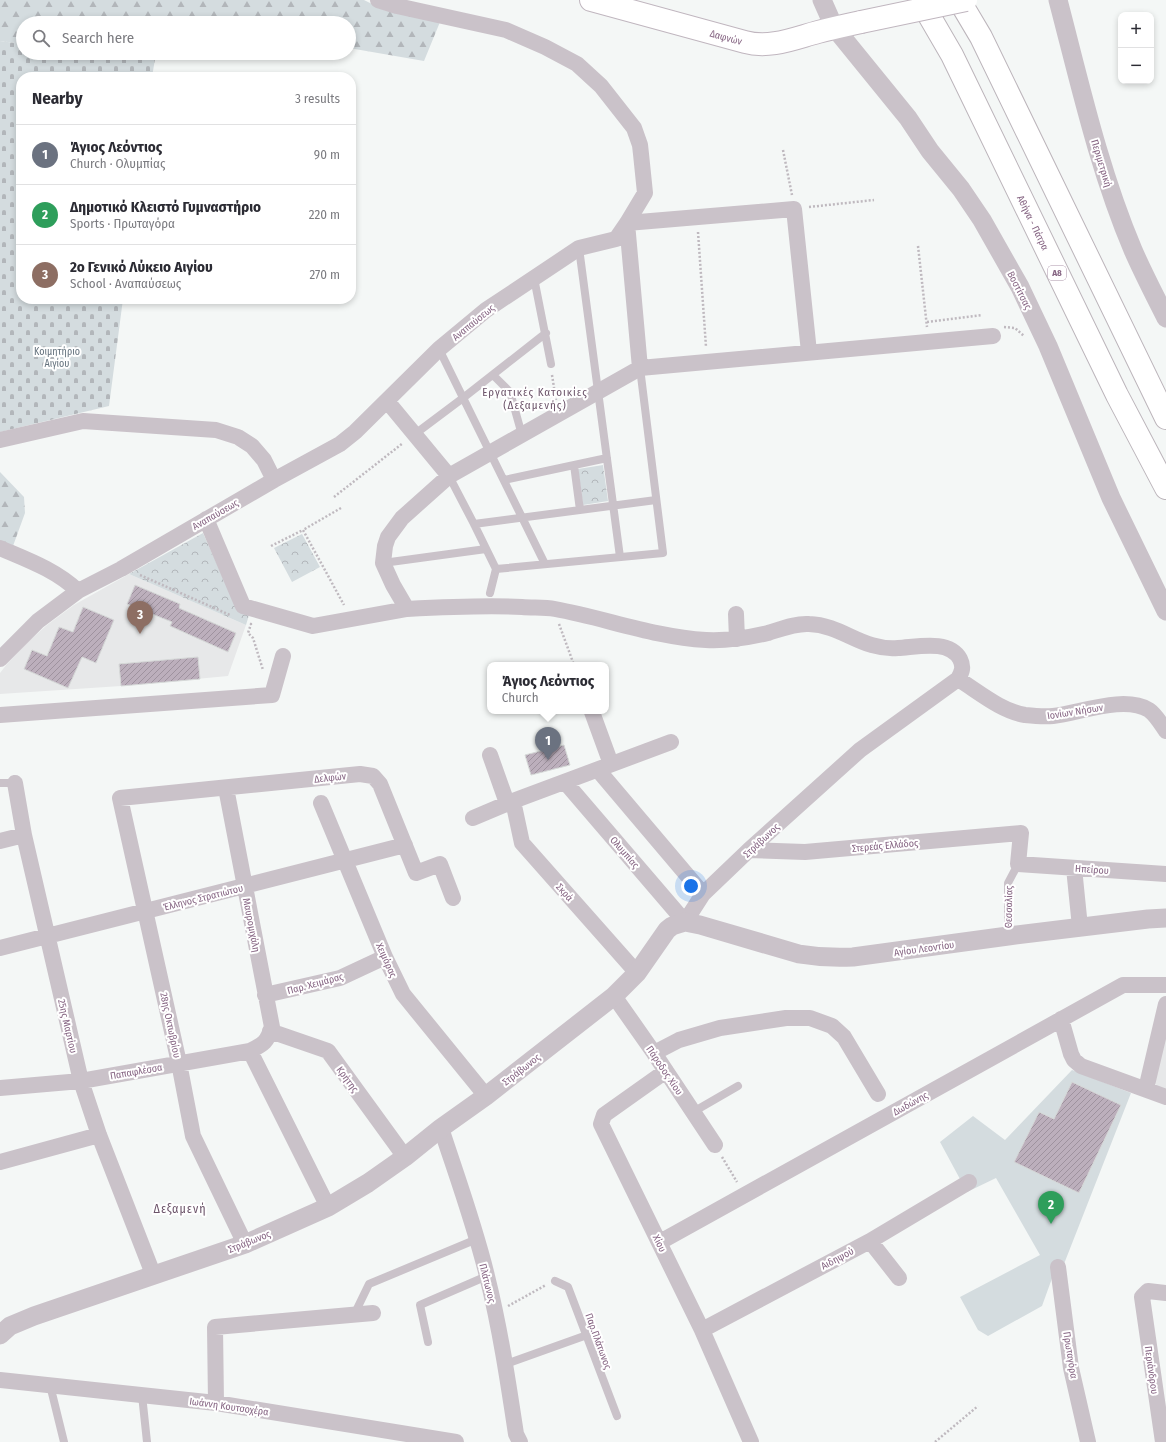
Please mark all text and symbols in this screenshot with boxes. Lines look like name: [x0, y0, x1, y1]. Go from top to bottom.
map controls: [1118, 12, 1154, 84]
button: +: [1118, 12, 1154, 48]
search box: [16, 16, 356, 60]
icon: search: [30, 27, 52, 49]
street label: Δαφνών: [708, 28, 744, 48]
text: Search here: [62, 29, 134, 47]
button: −: [1118, 48, 1154, 84]
text: Nearby: [32, 88, 83, 109]
text: 3 results: [295, 91, 340, 106]
text: Άγιος Λεόντιος: [70, 138, 162, 156]
street label: Περιμετρική: [1088, 138, 1114, 189]
text: 1: [42, 147, 48, 162]
text: 90 m: [314, 147, 340, 162]
text: Church · Ολυμπίας: [70, 156, 165, 171]
street label: Αθήνα - Πάτρα: [1014, 194, 1051, 253]
text: Δημοτικό Κλειστό Γυμναστήριο: [70, 198, 261, 216]
text: 2: [42, 207, 48, 222]
text: 220 m: [309, 207, 340, 222]
text: Sports · Πρωταγόρα: [70, 216, 175, 231]
text: 2ο Γενικό Λύκειο Αιγίου: [70, 258, 213, 276]
road number: Α8: [1048, 266, 1066, 280]
text: 3: [42, 267, 48, 282]
text: 270 m: [309, 267, 340, 282]
street label: Βοστίτσας: [1004, 269, 1035, 312]
text: School · Αναπαύσεως: [70, 276, 181, 291]
street label: Αναπαύσεως: [449, 301, 498, 344]
park label: Κοιμητήριο Αιγίου: [34, 346, 80, 370]
district label: Εργατικές Κατοικίες (Δεξαμενής): [482, 386, 588, 412]
street label: Αναπαύσεως: [190, 496, 241, 533]
pin: 3: [127, 601, 153, 634]
popup: [487, 662, 609, 714]
text: Άγιος Λεόντιος: [502, 672, 594, 690]
text: Church: [502, 690, 539, 705]
street label: Ιονίων Νήσων: [1046, 701, 1105, 722]
pin: 1: [535, 727, 561, 760]
street label: Δελφών: [313, 769, 347, 786]
street label: Στράβωνος: [741, 820, 783, 860]
street label: Ολυμπίας: [607, 834, 643, 872]
street label: Στερεάς Ελλάδος: [851, 836, 920, 855]
street label: Ηπείρου: [1075, 862, 1109, 877]
your location: [681, 876, 701, 896]
street label: Έλληνος Στρατιώτου: [162, 881, 244, 914]
street label: Σκρά: [553, 881, 576, 904]
street label: Θεσσαλίας: [1002, 885, 1015, 928]
street label: Μαυρομιχάλη: [240, 897, 263, 953]
street label: Αγίου Λεοντίου: [893, 938, 955, 959]
street label: Χειμάρας: [373, 941, 400, 980]
street label: Παρ. Χειμάρας: [286, 970, 345, 997]
street label: 28ης Οκτωβρίου: [157, 991, 184, 1059]
street label: 25ης Μαρτίου: [55, 998, 80, 1055]
street label: Πάροδος Χίου: [643, 1043, 686, 1097]
street label: Στράβωνος: [500, 1050, 544, 1088]
street label: Παπαφλέσσα: [109, 1061, 163, 1082]
street label: Κρήτης: [334, 1064, 361, 1096]
street label: Δωδώνης: [890, 1088, 931, 1118]
pin: 2: [1038, 1191, 1064, 1224]
district label: Δεξαμενή: [153, 1202, 207, 1216]
street label: Στράβωνος: [226, 1227, 273, 1256]
street label: Χίου: [650, 1232, 669, 1254]
street label: Αιδηψού: [818, 1244, 856, 1273]
street label: Πλάτωνος: [476, 1262, 499, 1305]
street label: Παρ.Πλάτωνος: [582, 1311, 615, 1372]
street label: Πρωταγόρα: [1060, 1331, 1081, 1380]
street label: Περιάνδρου: [1142, 1345, 1161, 1395]
street label: Ιωάννη Κουτσοχέρα: [188, 1394, 269, 1418]

